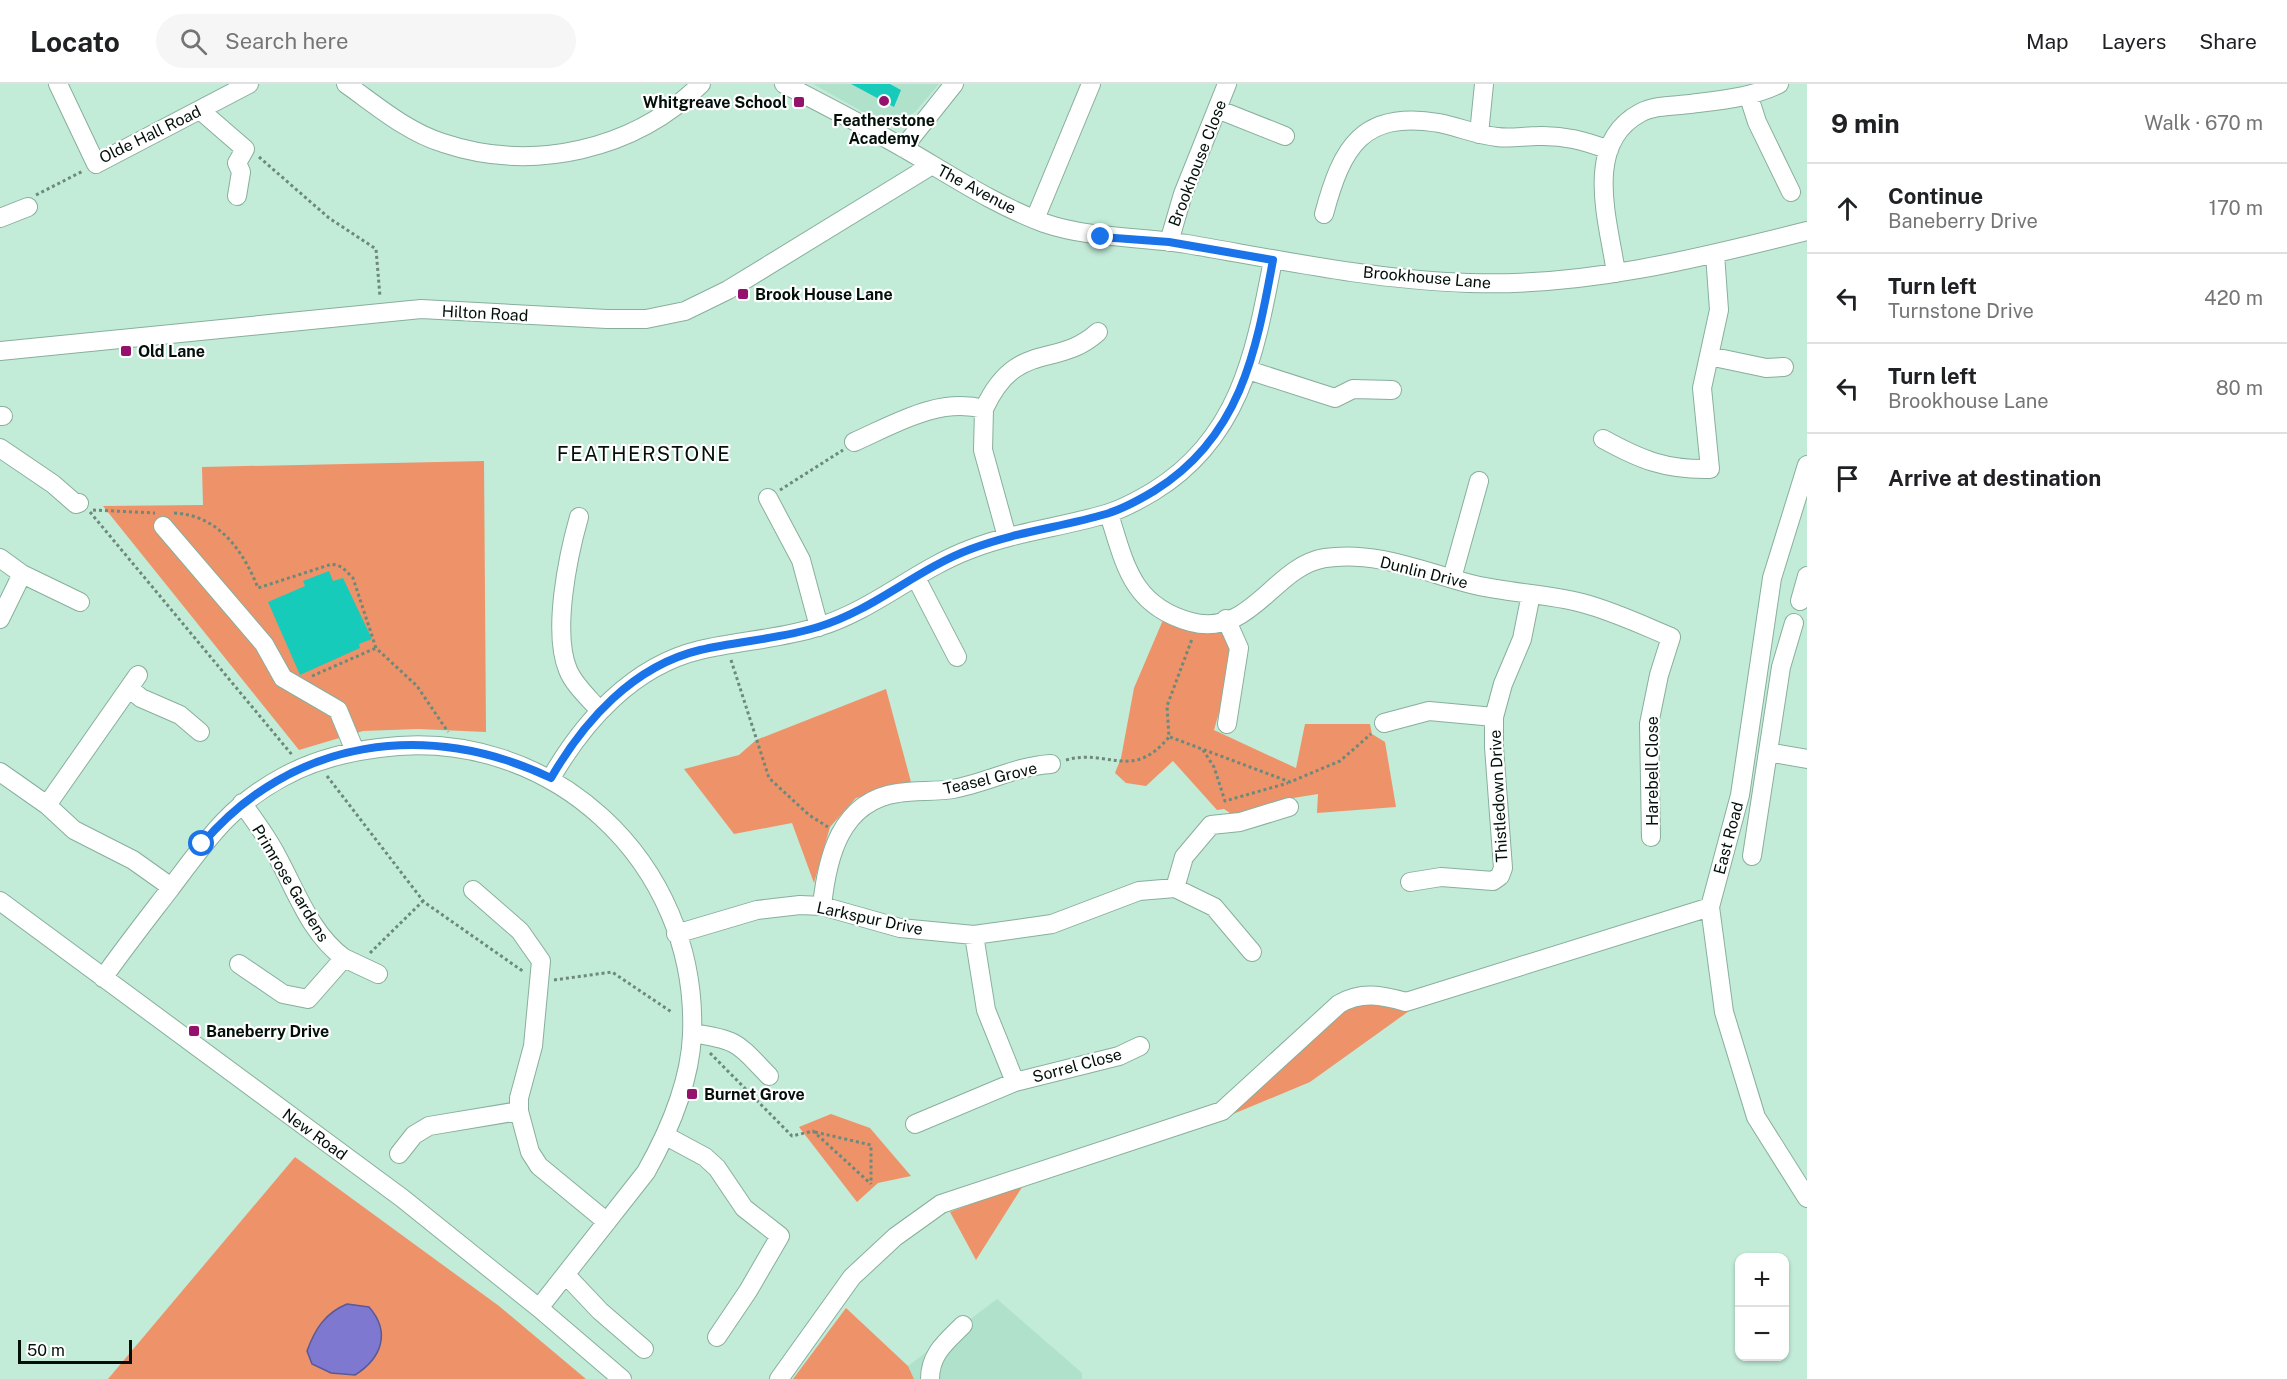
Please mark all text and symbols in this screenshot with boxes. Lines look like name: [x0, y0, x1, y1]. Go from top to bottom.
search box: [156, 14, 576, 68]
text: Locato: [30, 25, 120, 58]
icon: search: [177, 25, 210, 58]
text: Search here: [225, 28, 348, 54]
text: Map: [2026, 29, 2069, 54]
text: Layers: [2102, 29, 2166, 54]
text: Share: [2199, 29, 2257, 54]
place label: Whitgreave School: [643, 93, 787, 112]
marker: Featherstone Academy: [877, 94, 891, 108]
marker: Whitgreave School: [792, 95, 806, 109]
street label: Brookhouse Close: [1165, 97, 1230, 229]
street label: Olde Hall Road: [96, 102, 204, 167]
text: 9 min: [1831, 108, 1900, 139]
place label: Featherstone Academy: [833, 111, 935, 148]
text: Walk · 670 m: [2144, 111, 2263, 135]
street label: The Avenue: [934, 161, 1019, 218]
text: Continue: [1888, 183, 1983, 209]
icon: ahead: [1831, 192, 1864, 225]
text: 170 m: [2209, 196, 2263, 220]
text: Baneberry Drive: [1888, 209, 2038, 233]
route end: [1087, 223, 1113, 249]
street label: Brookhouse Lane: [1362, 262, 1492, 293]
text: Turn left: [1888, 273, 1977, 299]
icon: left: [1831, 282, 1864, 315]
place label: Brook House Lane: [755, 285, 893, 304]
text: 420 m: [2204, 286, 2263, 310]
marker: Brook House Lane: [736, 287, 750, 301]
text: Turnstone Drive: [1888, 299, 2034, 323]
street label: Hilton Road: [441, 302, 529, 325]
place label: Old Lane: [138, 342, 205, 361]
marker: Old Lane: [119, 344, 133, 358]
text: Turn left: [1888, 363, 1977, 389]
icon: left: [1831, 372, 1864, 405]
text: 80 m: [2216, 376, 2263, 400]
text: Brookhouse Lane: [1888, 389, 2049, 413]
district label: FEATHERSTONE: [557, 442, 731, 466]
icon: arrive: [1831, 462, 1864, 495]
text: Arrive at destination: [1888, 465, 2101, 491]
street label: Dunlin Drive: [1378, 552, 1470, 593]
street label: Harebell Close: [1643, 716, 1662, 826]
street label: Thistledown Drive: [1486, 729, 1511, 863]
street label: Teasel Grove: [941, 758, 1039, 799]
street label: East Road: [1710, 800, 1747, 877]
street label: Primrose Gardens: [248, 821, 333, 945]
route start: [188, 830, 214, 856]
street label: Larkspur Drive: [815, 898, 925, 939]
place label: Baneberry Drive: [206, 1022, 329, 1041]
marker: Baneberry Drive: [187, 1024, 201, 1038]
street label: Sorrel Close: [1030, 1044, 1124, 1087]
place label: Burnet Grove: [704, 1085, 805, 1104]
marker: Burnet Grove: [685, 1087, 699, 1101]
street label: New Road: [279, 1105, 351, 1164]
map controls: [1735, 1253, 1789, 1361]
button: +: [1735, 1253, 1789, 1307]
button: −: [1735, 1307, 1789, 1361]
scale bar: [18, 1337, 132, 1364]
text: 50 m: [27, 1341, 65, 1360]

